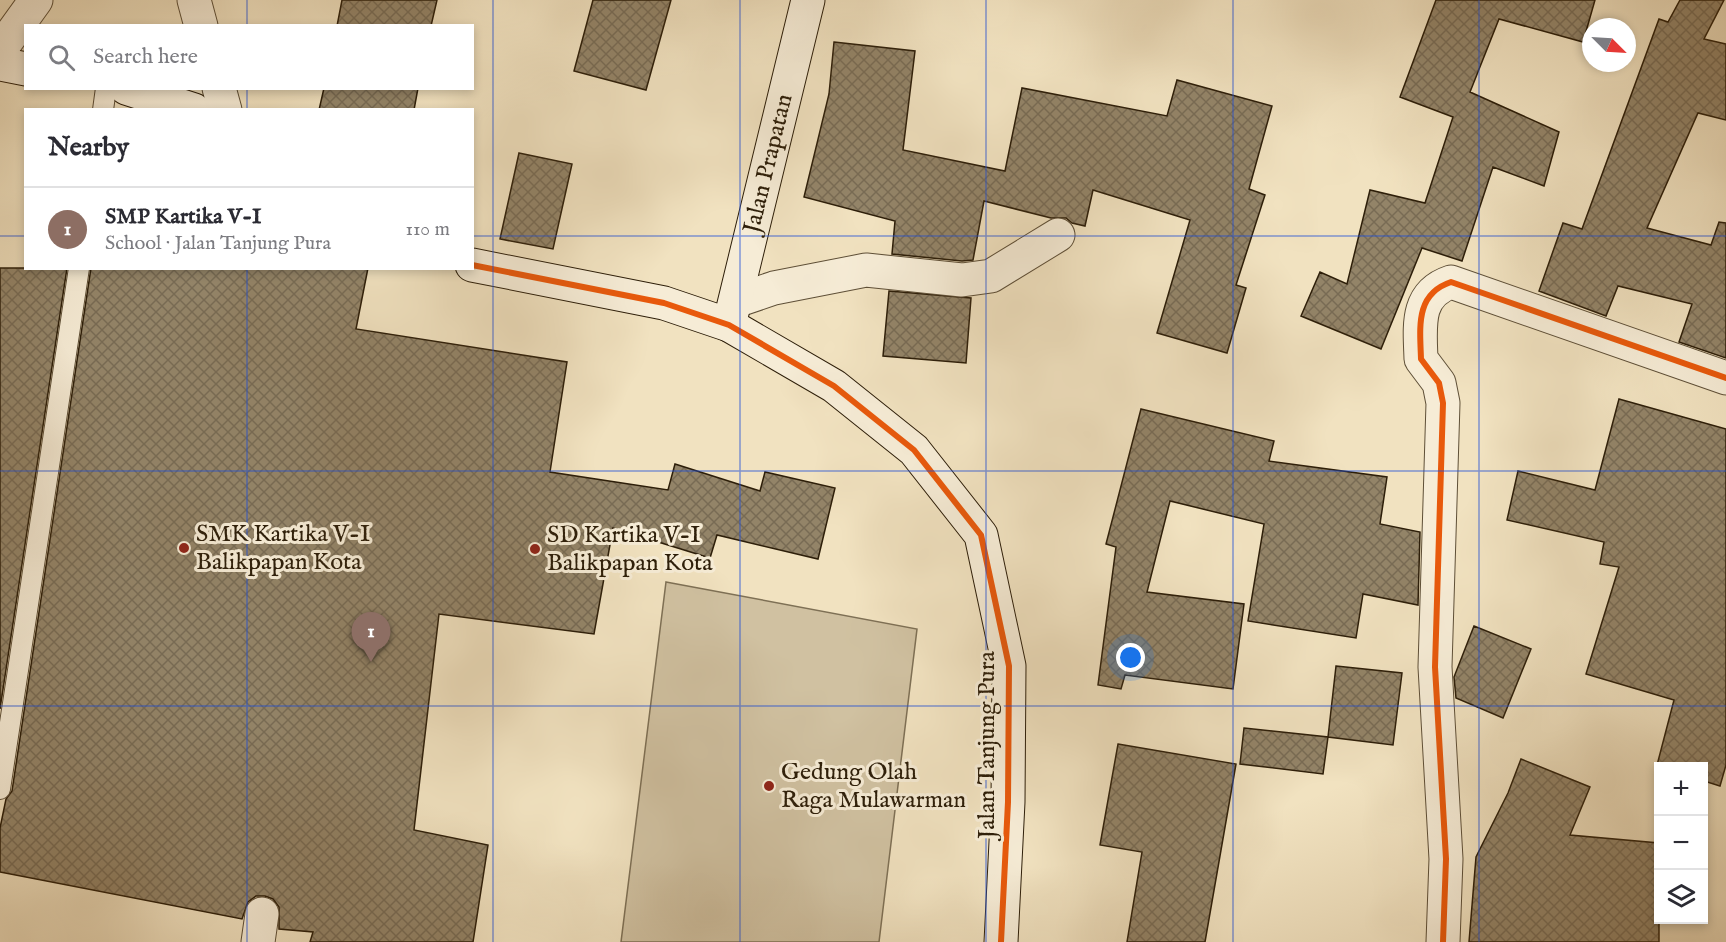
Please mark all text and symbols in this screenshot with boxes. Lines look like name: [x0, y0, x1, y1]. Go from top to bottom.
north arrow: [1582, 18, 1636, 72]
search box: [24, 24, 474, 90]
icon: search: [45, 41, 78, 74]
text: Search here: [93, 43, 198, 71]
street label: Jalan Prapatan: [736, 91, 800, 239]
text: Nearby: [48, 131, 129, 164]
text: SMP Kartika V-I: [105, 203, 262, 231]
text: 1: [64, 217, 71, 242]
text: 110 m: [406, 217, 450, 242]
text: School · Jalan Tanjung Pura: [105, 231, 331, 256]
place label: SMK Kartika V-I Balikpapan Kota: [196, 519, 370, 578]
place label: SD Kartika V-I Balikpapan Kota: [547, 520, 713, 579]
marker: SMK Kartika V-I Balikpapan Kota: [177, 541, 191, 555]
marker: SD Kartika V-I Balikpapan Kota: [528, 542, 542, 556]
pin: 1: [352, 612, 391, 662]
your location: [1116, 643, 1145, 672]
street label: Jalan Tanjung Pura: [972, 650, 1003, 842]
place label: Gedung Olah Raga Mulawarman: [781, 757, 966, 816]
map controls: [1654, 762, 1708, 924]
button: +: [1654, 762, 1708, 816]
marker: Gedung Olah Raga Mulawarman: [762, 779, 776, 793]
button: −: [1654, 816, 1708, 870]
button: layers: [1654, 870, 1708, 924]

